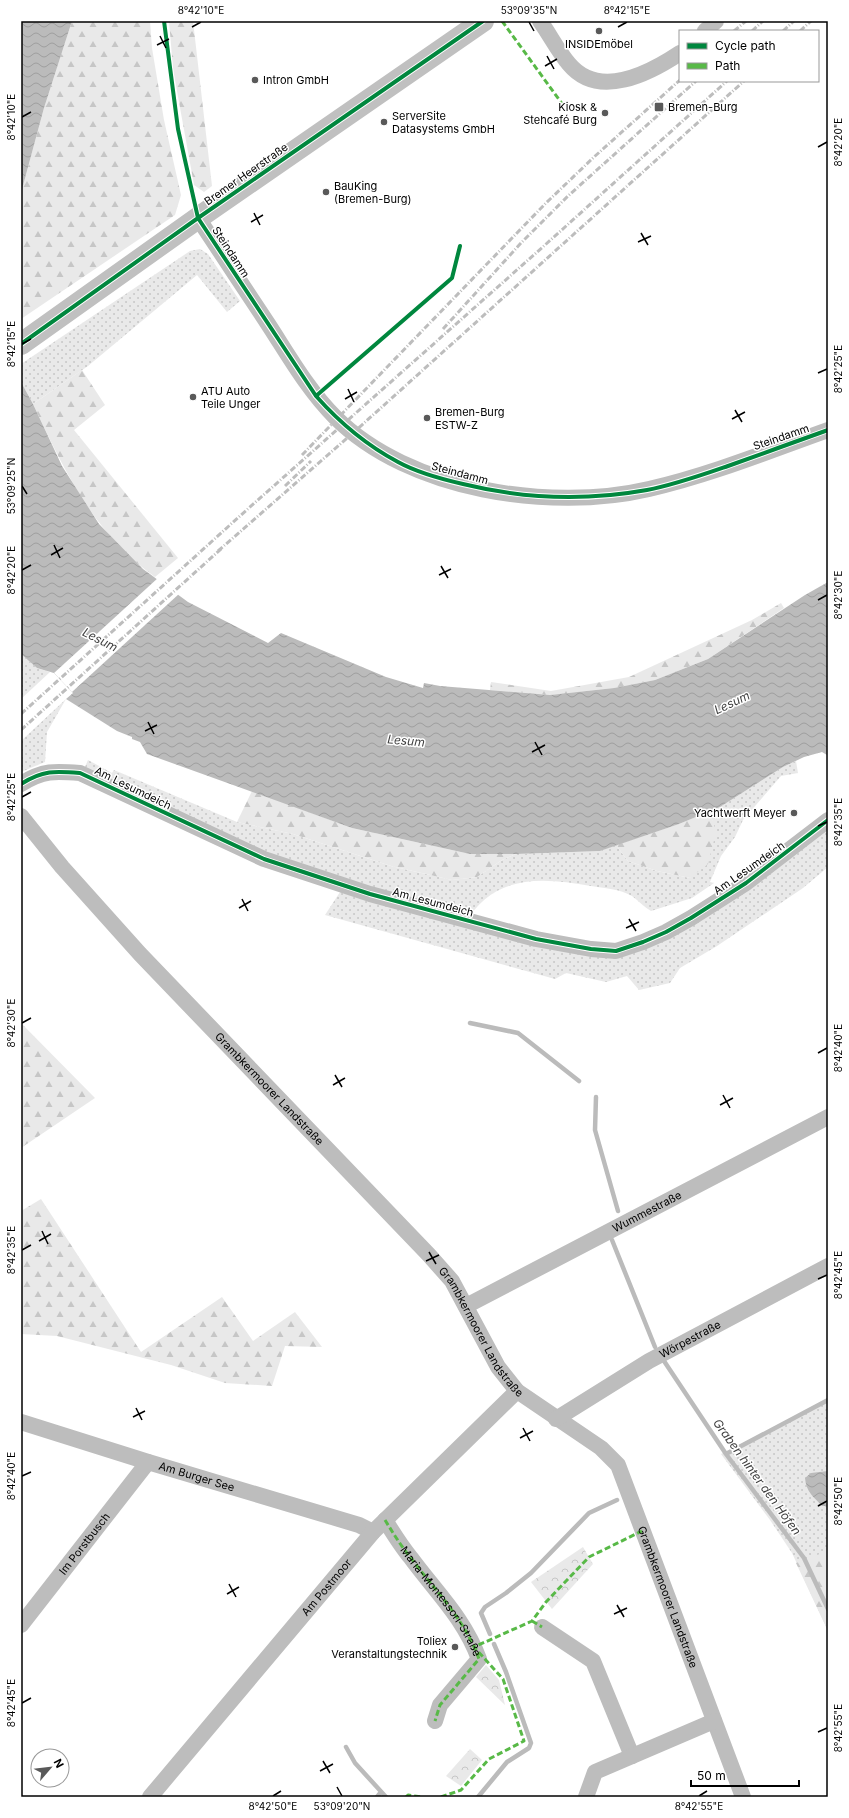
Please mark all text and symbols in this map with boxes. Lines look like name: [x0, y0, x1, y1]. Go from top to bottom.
text: 8°42'10"E: [178, 4, 224, 16]
text: 53°09'35"N: [501, 4, 557, 16]
text: 8°42'15"E: [604, 4, 650, 16]
marker: INSIDEmöbel: [594, 26, 604, 36]
legend: [679, 30, 819, 82]
place label: INSIDEmöbel: [565, 37, 633, 51]
text: Cycle path: [715, 38, 776, 53]
text: Path: [715, 58, 740, 73]
place label: Intron GmbH: [263, 73, 329, 87]
marker: Intron GmbH: [250, 75, 260, 85]
text: 8°42'10"E: [5, 94, 17, 140]
place label: Kiosk & Stehcafé Burg: [523, 100, 597, 127]
place label: Bremen-Burg: [668, 100, 738, 114]
marker: Bremen-Burg: [653, 101, 665, 113]
marker: Kiosk & Stehcafé Burg: [600, 108, 610, 118]
place label: ServerSite Datasystems GmbH: [392, 109, 495, 136]
marker: ServerSite Datasystems GmbH: [379, 117, 389, 127]
text: 8°42'20"E: [832, 118, 844, 166]
street label: Bremer Heerstraße: [201, 140, 291, 208]
place label: BauKing (Bremen-Burg): [334, 179, 412, 206]
marker: BauKing (Bremen-Burg): [321, 187, 331, 197]
street label: Steindamm: [209, 224, 253, 280]
text: 8°42'15"E: [5, 321, 17, 367]
text: 8°42'25"E: [832, 345, 844, 393]
place label: ATU Auto Teile Unger: [201, 384, 260, 411]
marker: ATU Auto Teile Unger: [188, 392, 198, 402]
place label: Bremen-Burg ESTW-Z: [435, 405, 505, 432]
marker: Bremen-Burg ESTW-Z: [422, 413, 432, 423]
street label: Steindamm: [751, 421, 811, 453]
text: 53°09'25"N: [5, 458, 17, 514]
street label: Steindamm: [430, 459, 490, 487]
text: 8°42'20"E: [5, 546, 17, 594]
text: 8°42'30"E: [832, 571, 844, 619]
water label: Lesum: [80, 624, 121, 655]
water label: Lesum: [712, 688, 752, 717]
water label: Lesum: [387, 731, 426, 750]
street label: Am Lesumdeich: [92, 763, 174, 813]
text: 8°42'25"E: [5, 773, 17, 821]
text: 8°42'35"E: [832, 798, 844, 846]
place label: Yachtwerft Meyer: [694, 806, 786, 820]
marker: Yachtwerft Meyer: [789, 808, 799, 818]
street label: Am Lesumdeich: [711, 838, 787, 898]
street label: Am Lesumdeich: [391, 884, 475, 920]
text: 8°42'30"E: [5, 999, 17, 1047]
text: 8°42'40"E: [832, 1024, 844, 1072]
street label: Grambkermoorer Landstraße: [212, 1030, 327, 1148]
street label: Wummestraße: [610, 1188, 684, 1235]
text: 8°42'35"E: [5, 1226, 17, 1274]
text: 8°42'45"E: [832, 1251, 844, 1299]
street label: Grambkermoorer Landstraße: [436, 1264, 526, 1400]
street label: Wörpestraße: [657, 1317, 723, 1361]
water label: Graben hinter den Höfen: [710, 1416, 805, 1538]
text: 8°42'40"E: [5, 1452, 17, 1500]
street label: Am Burger See: [157, 1459, 236, 1494]
text: 8°42'50"E: [832, 1477, 844, 1525]
street label: Im Porstbusch: [56, 1510, 113, 1578]
street label: Grambkermoorer Landstraße: [635, 1524, 701, 1670]
street label: Maria-Montessori-Straße: [397, 1543, 484, 1658]
street label: Am Postmoor: [298, 1556, 354, 1619]
place label: Toliex Veranstaltungstechnik: [331, 1634, 447, 1661]
marker: Toliex Veranstaltungstechnik: [450, 1642, 460, 1652]
text: 8°42'45"E: [5, 1679, 17, 1727]
text: 8°42'55"E: [832, 1704, 844, 1752]
north arrow: [30, 1748, 70, 1788]
text: N: [51, 1756, 67, 1770]
scale bar: [691, 1762, 799, 1788]
text: 50 m: [697, 1768, 726, 1783]
text: 8°42'50"E: [249, 1800, 297, 1812]
text: 53°09'20"N: [314, 1800, 370, 1812]
text: 8°42'55"E: [675, 1800, 723, 1812]

